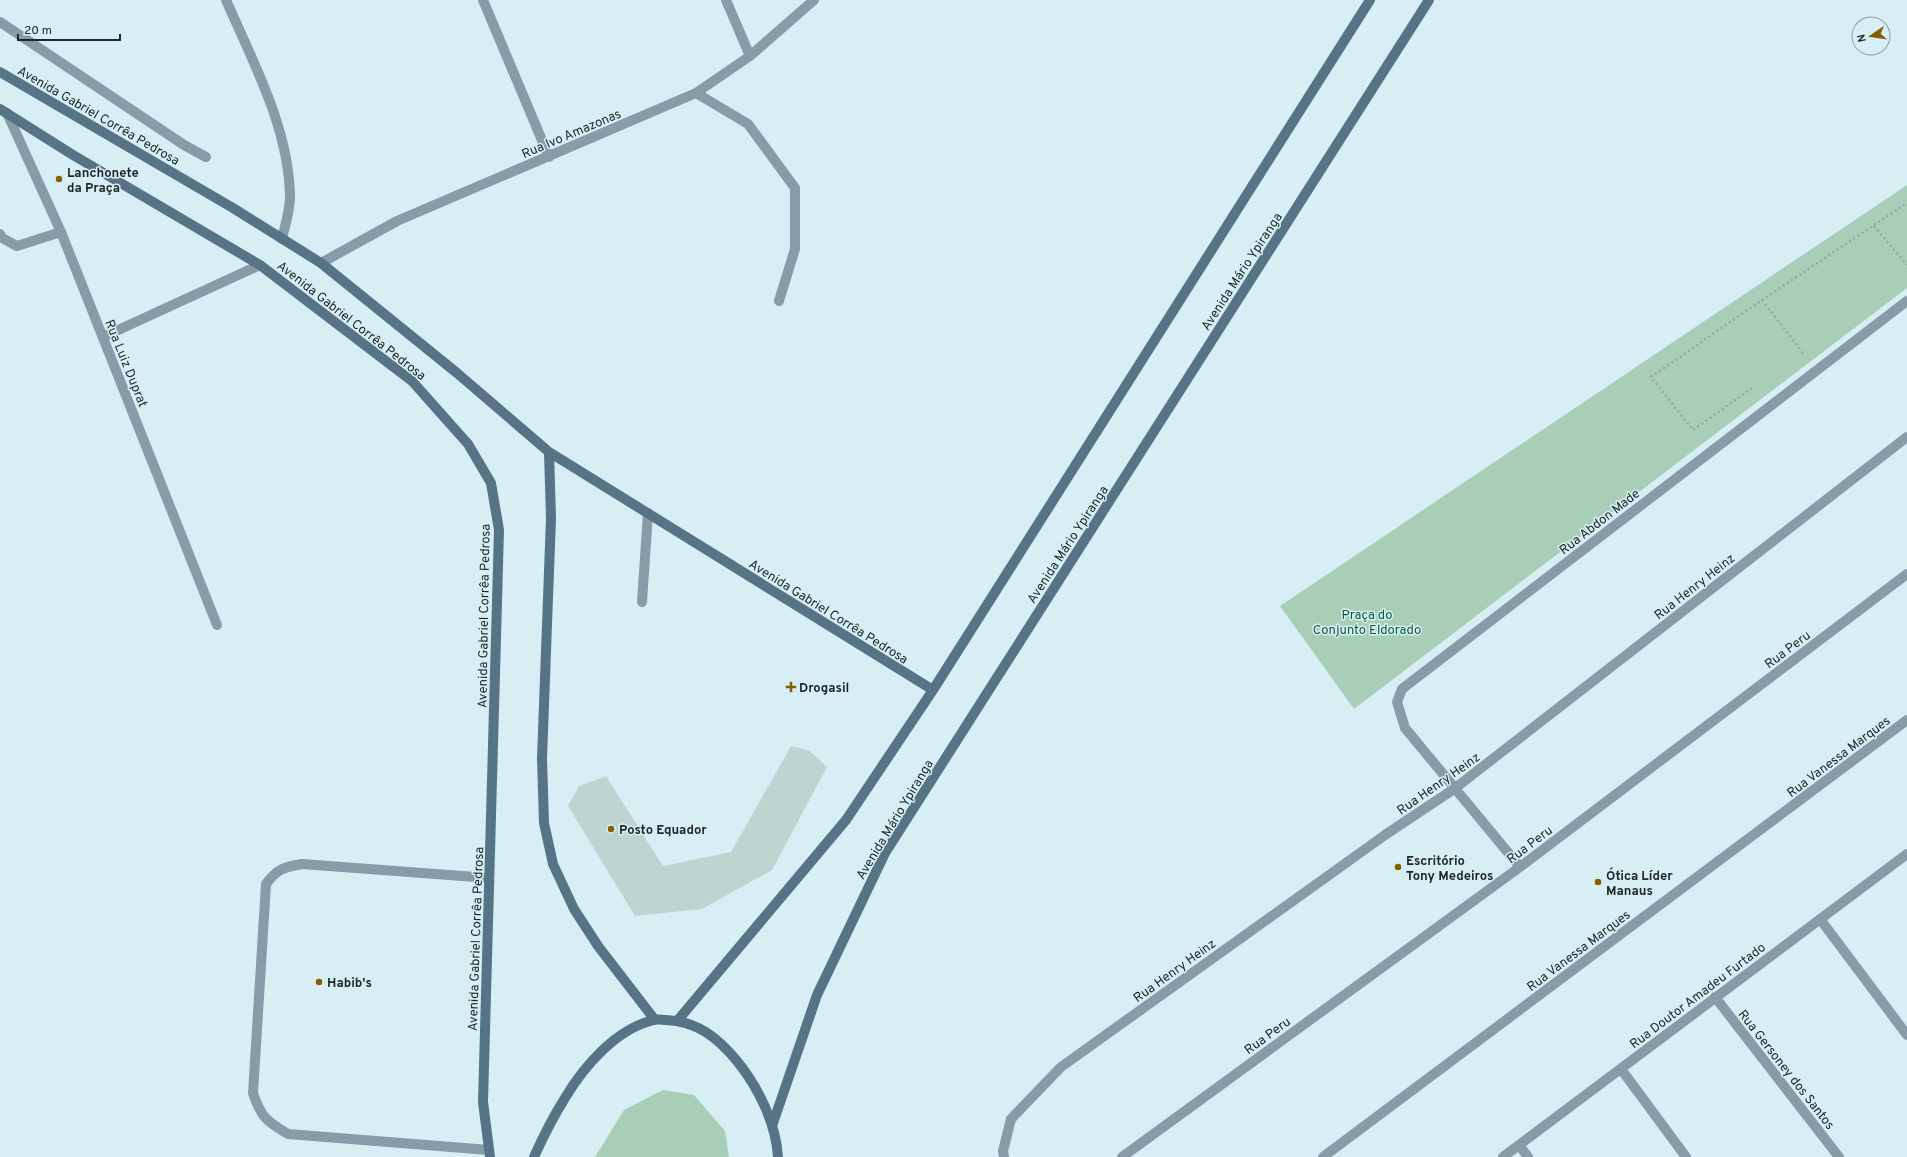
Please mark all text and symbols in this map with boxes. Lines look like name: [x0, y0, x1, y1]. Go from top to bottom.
scale bar: [18, 16, 120, 42]
north arrow: [1851, 16, 1891, 56]
text: 20 m: [24, 23, 52, 39]
text: N: [1855, 33, 1870, 43]
street label: Avenida Gabriel Corrêa Pedrosa: [14, 64, 182, 170]
street label: Rua Ivo Amazonas: [520, 107, 624, 163]
place label: Lanchonete da Praça: [67, 166, 139, 197]
marker: Lanchonete da Praça: [54, 174, 64, 184]
street label: Avenida Mário Ypiranga: [1199, 210, 1287, 334]
street label: Avenida Gabriel Corrêa Pedrosa: [273, 258, 428, 385]
street label: Rua Luiz Duprat: [100, 318, 150, 410]
street label: Avenida Mário Ypiranga: [1025, 483, 1113, 607]
street label: Rua Abdon Made: [1557, 486, 1644, 559]
street label: Avenida Gabriel Corrêa Pedrosa: [475, 524, 495, 708]
street label: Rua Henry Heinz: [1652, 551, 1739, 624]
street label: Avenida Gabriel Corrêa Pedrosa: [745, 557, 910, 668]
park label: Praça do Conjunto Eldorado: [1313, 608, 1421, 639]
street label: Rua Peru: [1762, 628, 1814, 673]
place label: Drogasil: [799, 681, 849, 697]
marker: Drogasil: [786, 682, 796, 692]
street label: Rua Vanessa Marques: [1784, 713, 1894, 802]
street label: Rua Henry Heinz: [1394, 750, 1484, 819]
street label: Avenida Mário Ypiranga: [854, 757, 938, 883]
place label: Posto Equador: [619, 823, 707, 839]
street label: Rua Peru: [1504, 823, 1556, 868]
marker: Posto Equador: [606, 824, 616, 834]
street label: Avenida Gabriel Corrêa Pedrosa: [466, 847, 488, 1032]
place label: Escritório Tony Medeiros: [1406, 854, 1493, 885]
marker: Escritório Tony Medeiros: [1393, 862, 1403, 872]
place label: Ótica Líder Manaus: [1606, 867, 1673, 900]
marker: Ótica Líder Manaus: [1593, 877, 1603, 887]
street label: Rua Vanessa Marques: [1524, 907, 1634, 996]
street label: Rua Henry Heinz: [1131, 936, 1219, 1007]
street label: Rua Doutor Amadeu Furtado: [1627, 940, 1769, 1053]
place label: Habib's: [327, 976, 372, 992]
marker: Habib's: [314, 977, 324, 987]
street label: Rua Gersoney dos Santos: [1734, 1007, 1837, 1133]
street label: Rua Peru: [1242, 1014, 1294, 1059]

